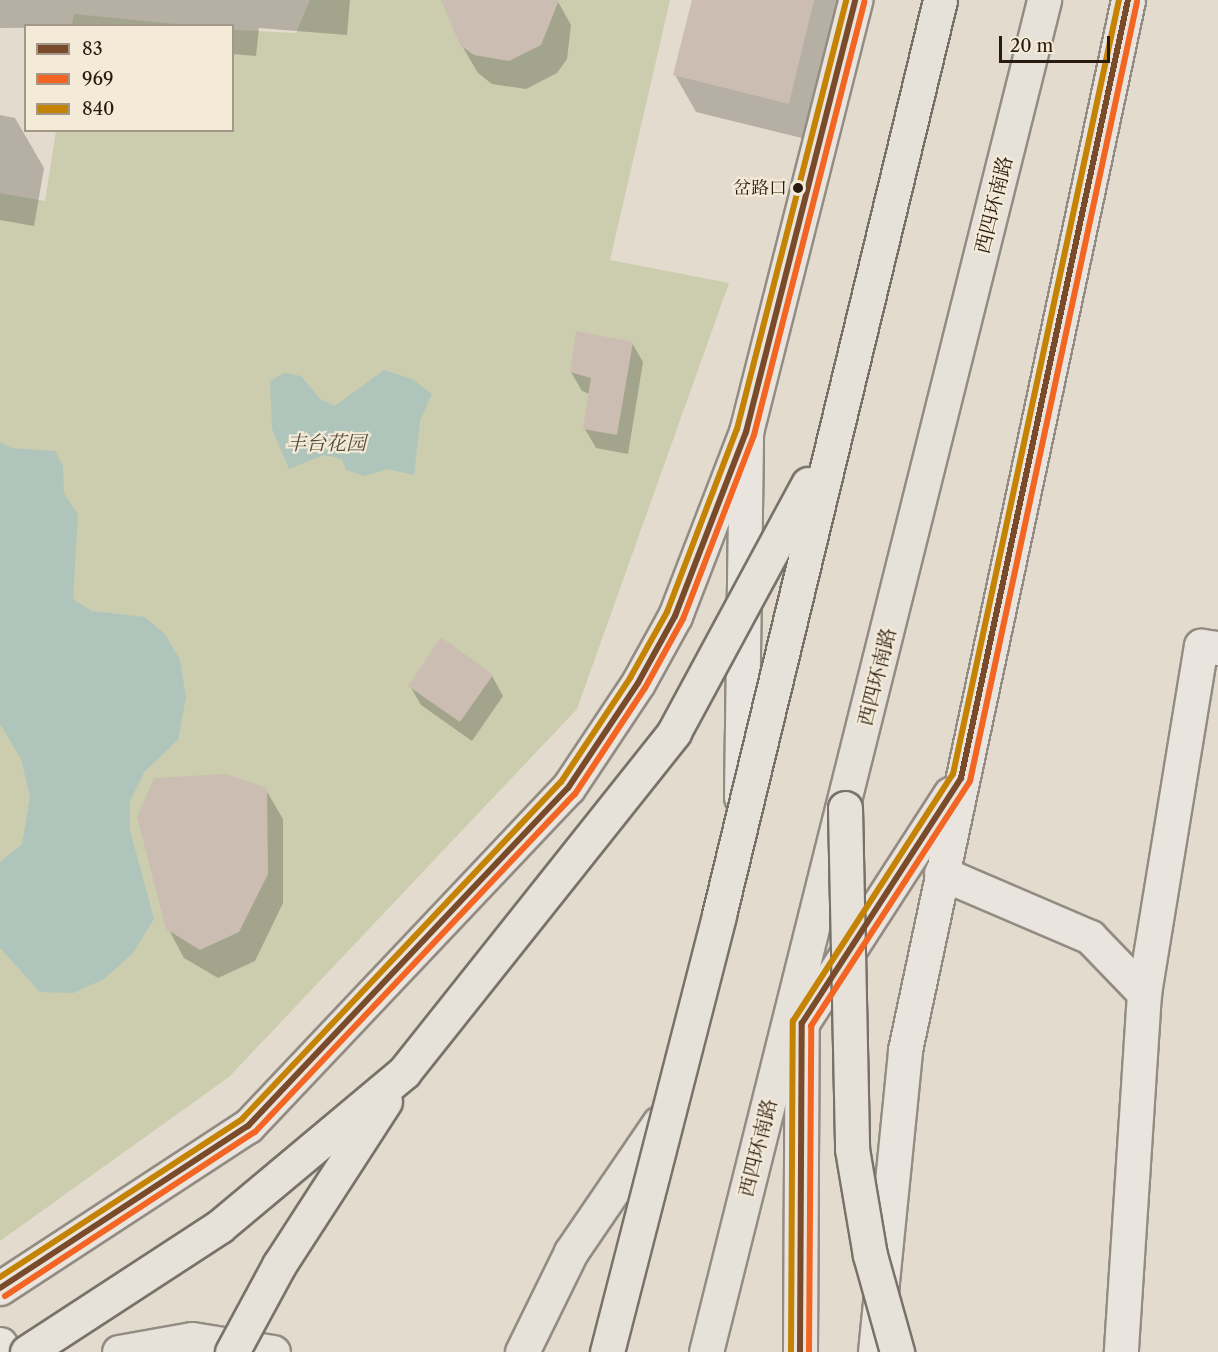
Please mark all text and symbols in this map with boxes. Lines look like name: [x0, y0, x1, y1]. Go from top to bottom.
legend: [24, 24, 234, 132]
scale bar: [1002, 24, 1113, 62]
text: 20 m: [1010, 35, 1053, 57]
text: 83: [82, 38, 103, 60]
text: 969: [82, 68, 114, 90]
text: 840: [82, 98, 114, 120]
street label: 西四环南路: [970, 154, 1018, 256]
place label: 岔路口: [733, 177, 787, 199]
marker: 岔路口: [792, 182, 804, 194]
park label: 丰台花园: [286, 431, 366, 455]
street label: 西四环南路: [853, 626, 901, 728]
street label: 西四环南路: [734, 1097, 782, 1199]

